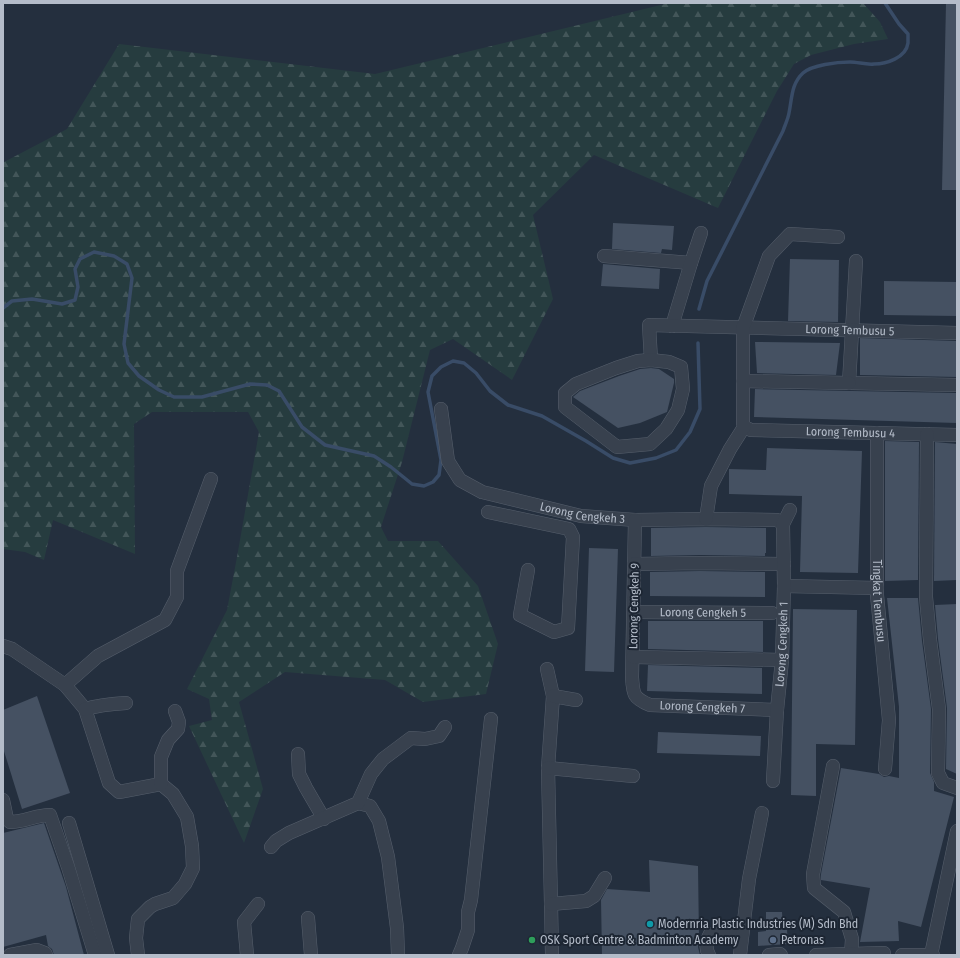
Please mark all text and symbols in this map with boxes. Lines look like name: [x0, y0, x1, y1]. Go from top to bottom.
street label: Lorong Tembusu 5: [805, 322, 895, 338]
street label: Lorong Tembusu 4: [806, 424, 895, 440]
street label: Lorong Cengkeh 3: [539, 499, 626, 526]
street label: Tingkat Tembusu: [870, 560, 888, 643]
street label: Lorong Cengkeh 9: [626, 562, 642, 649]
street label: Lorong Cengkeh 1: [772, 602, 791, 688]
street label: Lorong Cengkeh 5: [660, 605, 747, 620]
street label: Lorong Cengkeh 7: [659, 698, 745, 716]
place label: Modernria Plastic Industries (M) Sdn Bhd: [658, 917, 858, 931]
marker: Modernria Plastic Industries (M) Sdn Bhd: [645, 919, 655, 929]
place label: OSK Sport Centre & Badminton Academy: [540, 933, 739, 947]
place label: Petronas: [781, 933, 824, 947]
marker: OSK Sport Centre & Badminton Academy: [527, 935, 537, 945]
marker: Petronas: [768, 935, 778, 945]

